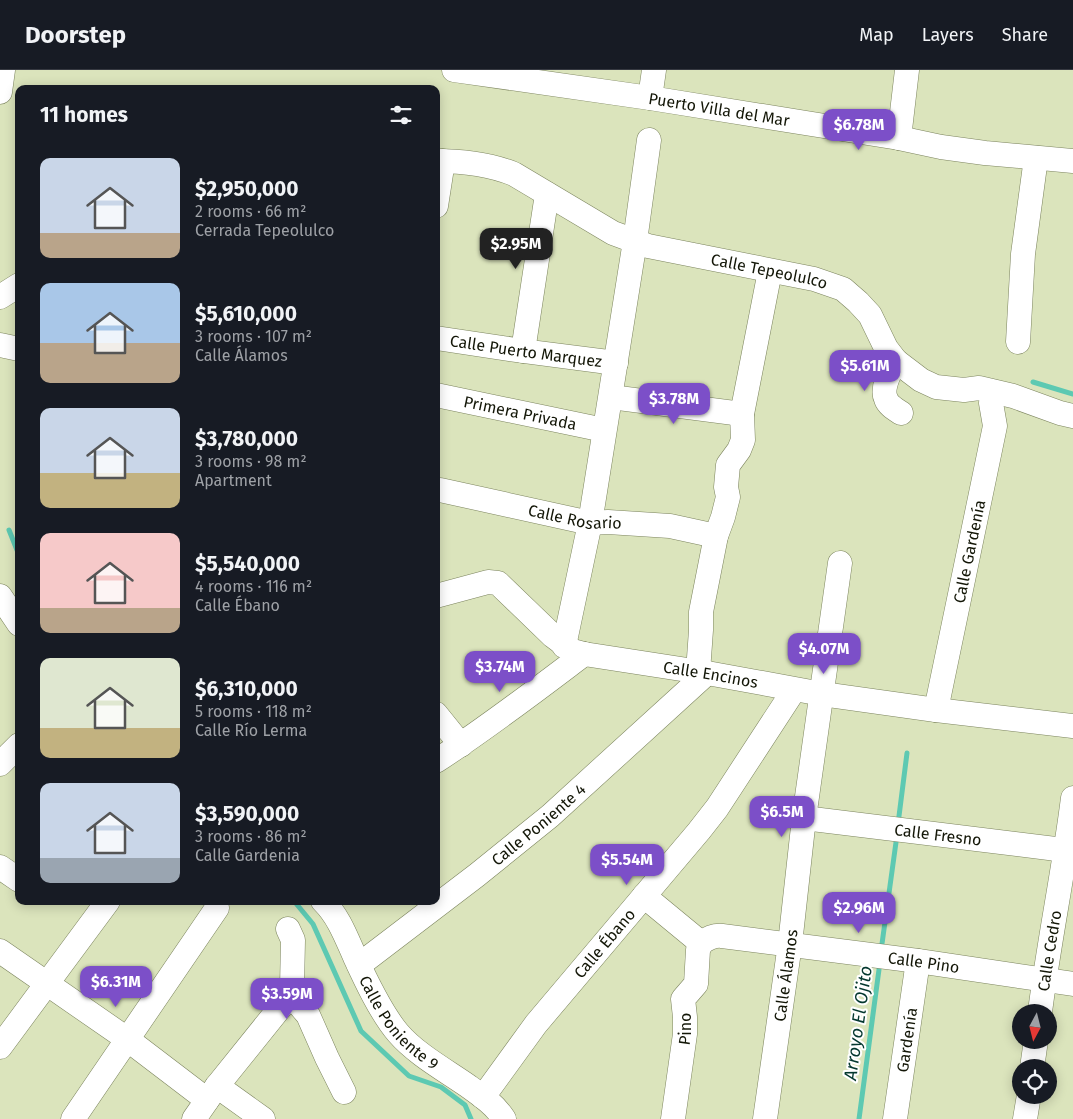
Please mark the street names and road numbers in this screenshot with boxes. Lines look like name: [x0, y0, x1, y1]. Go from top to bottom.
street label: Puerto Villa del Mar: [647, 88, 792, 130]
street label: Calle Tepeolulco: [709, 249, 830, 293]
street label: Calle Puerto Marquez: [449, 331, 603, 371]
street label: Primera Privada: [462, 392, 578, 434]
street label: Calle Gardenía: [949, 498, 989, 605]
street label: Calle Rosario: [527, 500, 622, 533]
street label: Calle Encinos: [662, 657, 760, 692]
street label: Calle Poniente 4: [487, 779, 589, 869]
street label: Calle Fresno: [893, 820, 983, 849]
street label: Calle Ébano: [570, 905, 639, 982]
street label: Calle Cedro: [1033, 909, 1065, 992]
street label: Calle Álamos: [770, 928, 801, 1023]
street label: Calle Pino: [887, 948, 961, 977]
street label: Calle Poniente 9: [356, 972, 442, 1073]
street label: Gardenía: [892, 1006, 921, 1074]
street label: Pino: [674, 1013, 695, 1046]

